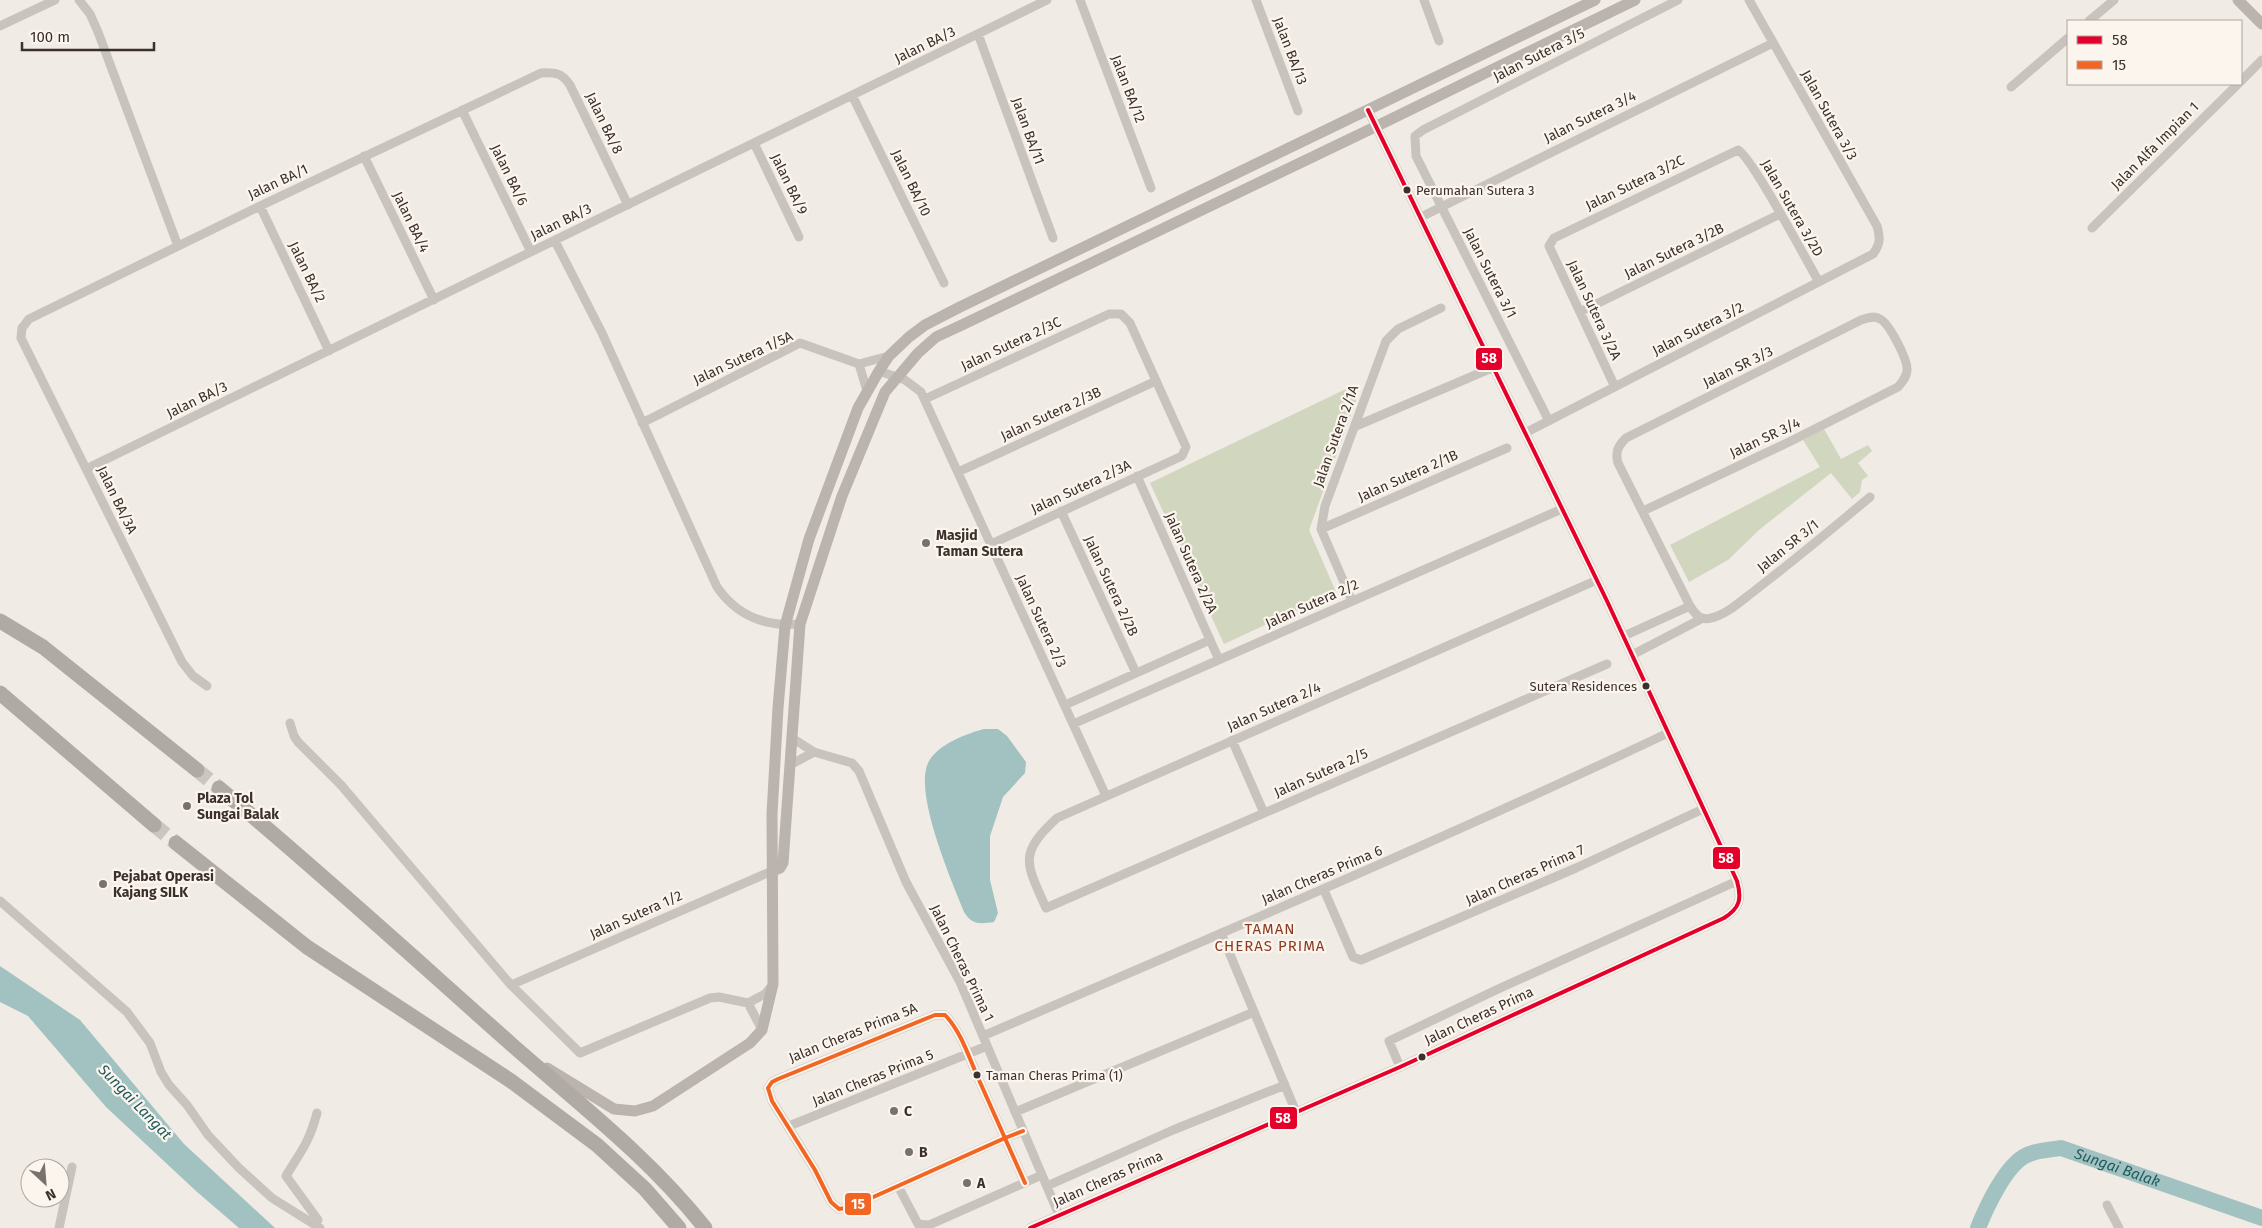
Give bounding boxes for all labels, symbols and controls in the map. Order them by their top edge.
street label: Jalan BA/13 [1269,15,1311,87]
scale bar [22,20,155,52]
legend [2067,20,2242,85]
street label: Jalan BA/3 [892,23,958,67]
street label: Jalan Sutera 3/5 [1490,25,1588,85]
text: 100 m [30,28,70,46]
text: 58 [2112,31,2128,49]
street label: Jalan BA/12 [1107,53,1149,125]
text: 15 [2112,56,2126,74]
street label: Jalan Sutera 3/3 [1797,67,1861,163]
street label: Jalan Sutera 3/4 [1541,87,1639,147]
street label: Jalan BA/8 [582,89,626,157]
street label: Jalan BA/11 [1008,95,1048,167]
street label: Jalan Alfa Impian 1 [2108,99,2202,193]
street label: Jalan BA/6 [487,142,531,208]
street label: Jalan BA/10 [888,147,935,219]
street label: Jalan BA/9 [767,151,811,217]
street label: Jalan Sutera 3/2C [1583,152,1687,214]
street label: Jalan Sutera 3/2D [1757,156,1827,260]
street label: Jalan BA/1 [245,161,311,203]
place label: Perumahan Sutera 3 [1416,183,1535,198]
marker: Perumahan Sutera 3 [1402,185,1412,195]
street label: Jalan BA/4 [389,189,433,256]
street label: Jalan BA/3 [528,200,594,244]
street label: Jalan Sutera 3/2B [1621,220,1727,282]
street label: Jalan Sutera 3/1 [1460,225,1520,321]
street label: Jalan BA/2 [285,239,329,305]
street label: Jalan Sutera 3/2A [1563,257,1625,363]
street label: Jalan Sutera 3/2 [1650,299,1747,359]
street label: Jalan Sutera 2/3C [958,313,1064,375]
street label: Jalan Sutera 1/5A [691,327,795,389]
street label: Jalan SR 3/3 [1700,343,1776,391]
line badge: 58 [1475,347,1503,371]
text: 58 [1481,350,1497,367]
street label: Jalan BA/3 [164,378,230,422]
street label: Jalan Sutera 2/3B [998,383,1104,445]
street label: Jalan Sutera 2/1A [1310,383,1362,489]
street label: Jalan SR 3/4 [1727,414,1803,462]
street label: Jalan Sutera 2/1B [1355,446,1461,506]
street label: Jalan Sutera 2/3A [1028,456,1134,518]
street label: Jalan BA/3A [93,463,141,537]
street label: Jalan Sutera 2/2A [1161,510,1221,616]
street label: Jalan SR 3/1 [1754,516,1822,576]
place label: Masjid Taman Sutera [936,527,1023,560]
street label: Jalan Sutera 2/2B [1080,533,1142,639]
marker: Masjid Taman Sutera [920,537,932,549]
street label: Jalan Sutera 2/3 [1012,572,1070,670]
street label: Jalan Sutera 2/2 [1263,576,1361,632]
street label: Jalan Sutera 2/4 [1225,679,1324,735]
place label: Sutera Residences [1530,679,1637,694]
marker: Sutera Residences [1641,681,1651,691]
street label: Jalan Sutera 2/5 [1272,745,1370,801]
place label: Plaza Tol Sungai Balak [197,790,279,823]
marker: Plaza Tol Sungai Balak [181,800,193,812]
street label: Jalan Cheras Prima 7 [1463,841,1587,909]
street label: Jalan Cheras Prima 6 [1259,842,1385,908]
line badge: 58 [1712,846,1741,870]
text: 58 [1718,850,1734,867]
place label: Pejabat Operasi Kajang SILK [113,868,214,901]
marker: Pejabat Operasi Kajang SILK [97,878,109,890]
street label: Jalan Sutera 1/2 [587,887,685,943]
street label: Jalan Cheras Prima 1 [926,902,998,1024]
district label: TAMAN CHERAS PRIMA [1215,920,1325,955]
street label: Jalan Cheras Prima [1422,983,1536,1049]
street label: Jalan Cheras Prima 5A [786,999,920,1067]
street label: Jalan Cheras Prima 5 [810,1046,936,1110]
unlabelled marker [1417,1052,1427,1062]
water label: Sungai Langat [94,1060,176,1144]
place label: Taman Cheras Prima (1) [986,1068,1123,1083]
marker: Taman Cheras Prima (1) [972,1070,982,1080]
place label: C [904,1103,912,1119]
marker: C [888,1105,900,1117]
line badge: 58 [1269,1106,1298,1130]
text: 58 [1275,1110,1291,1127]
place label: B [919,1144,928,1161]
water label: Sungai Balak [2071,1144,2163,1191]
marker: B [903,1146,915,1158]
street label: Jalan Cheras Prima [1051,1147,1165,1211]
north arrow [20,1158,70,1208]
place label: A [976,1175,986,1192]
marker: A [961,1177,973,1189]
text: N [43,1185,58,1204]
line badge: 15 [844,1192,872,1216]
text: 15 [851,1196,865,1213]

